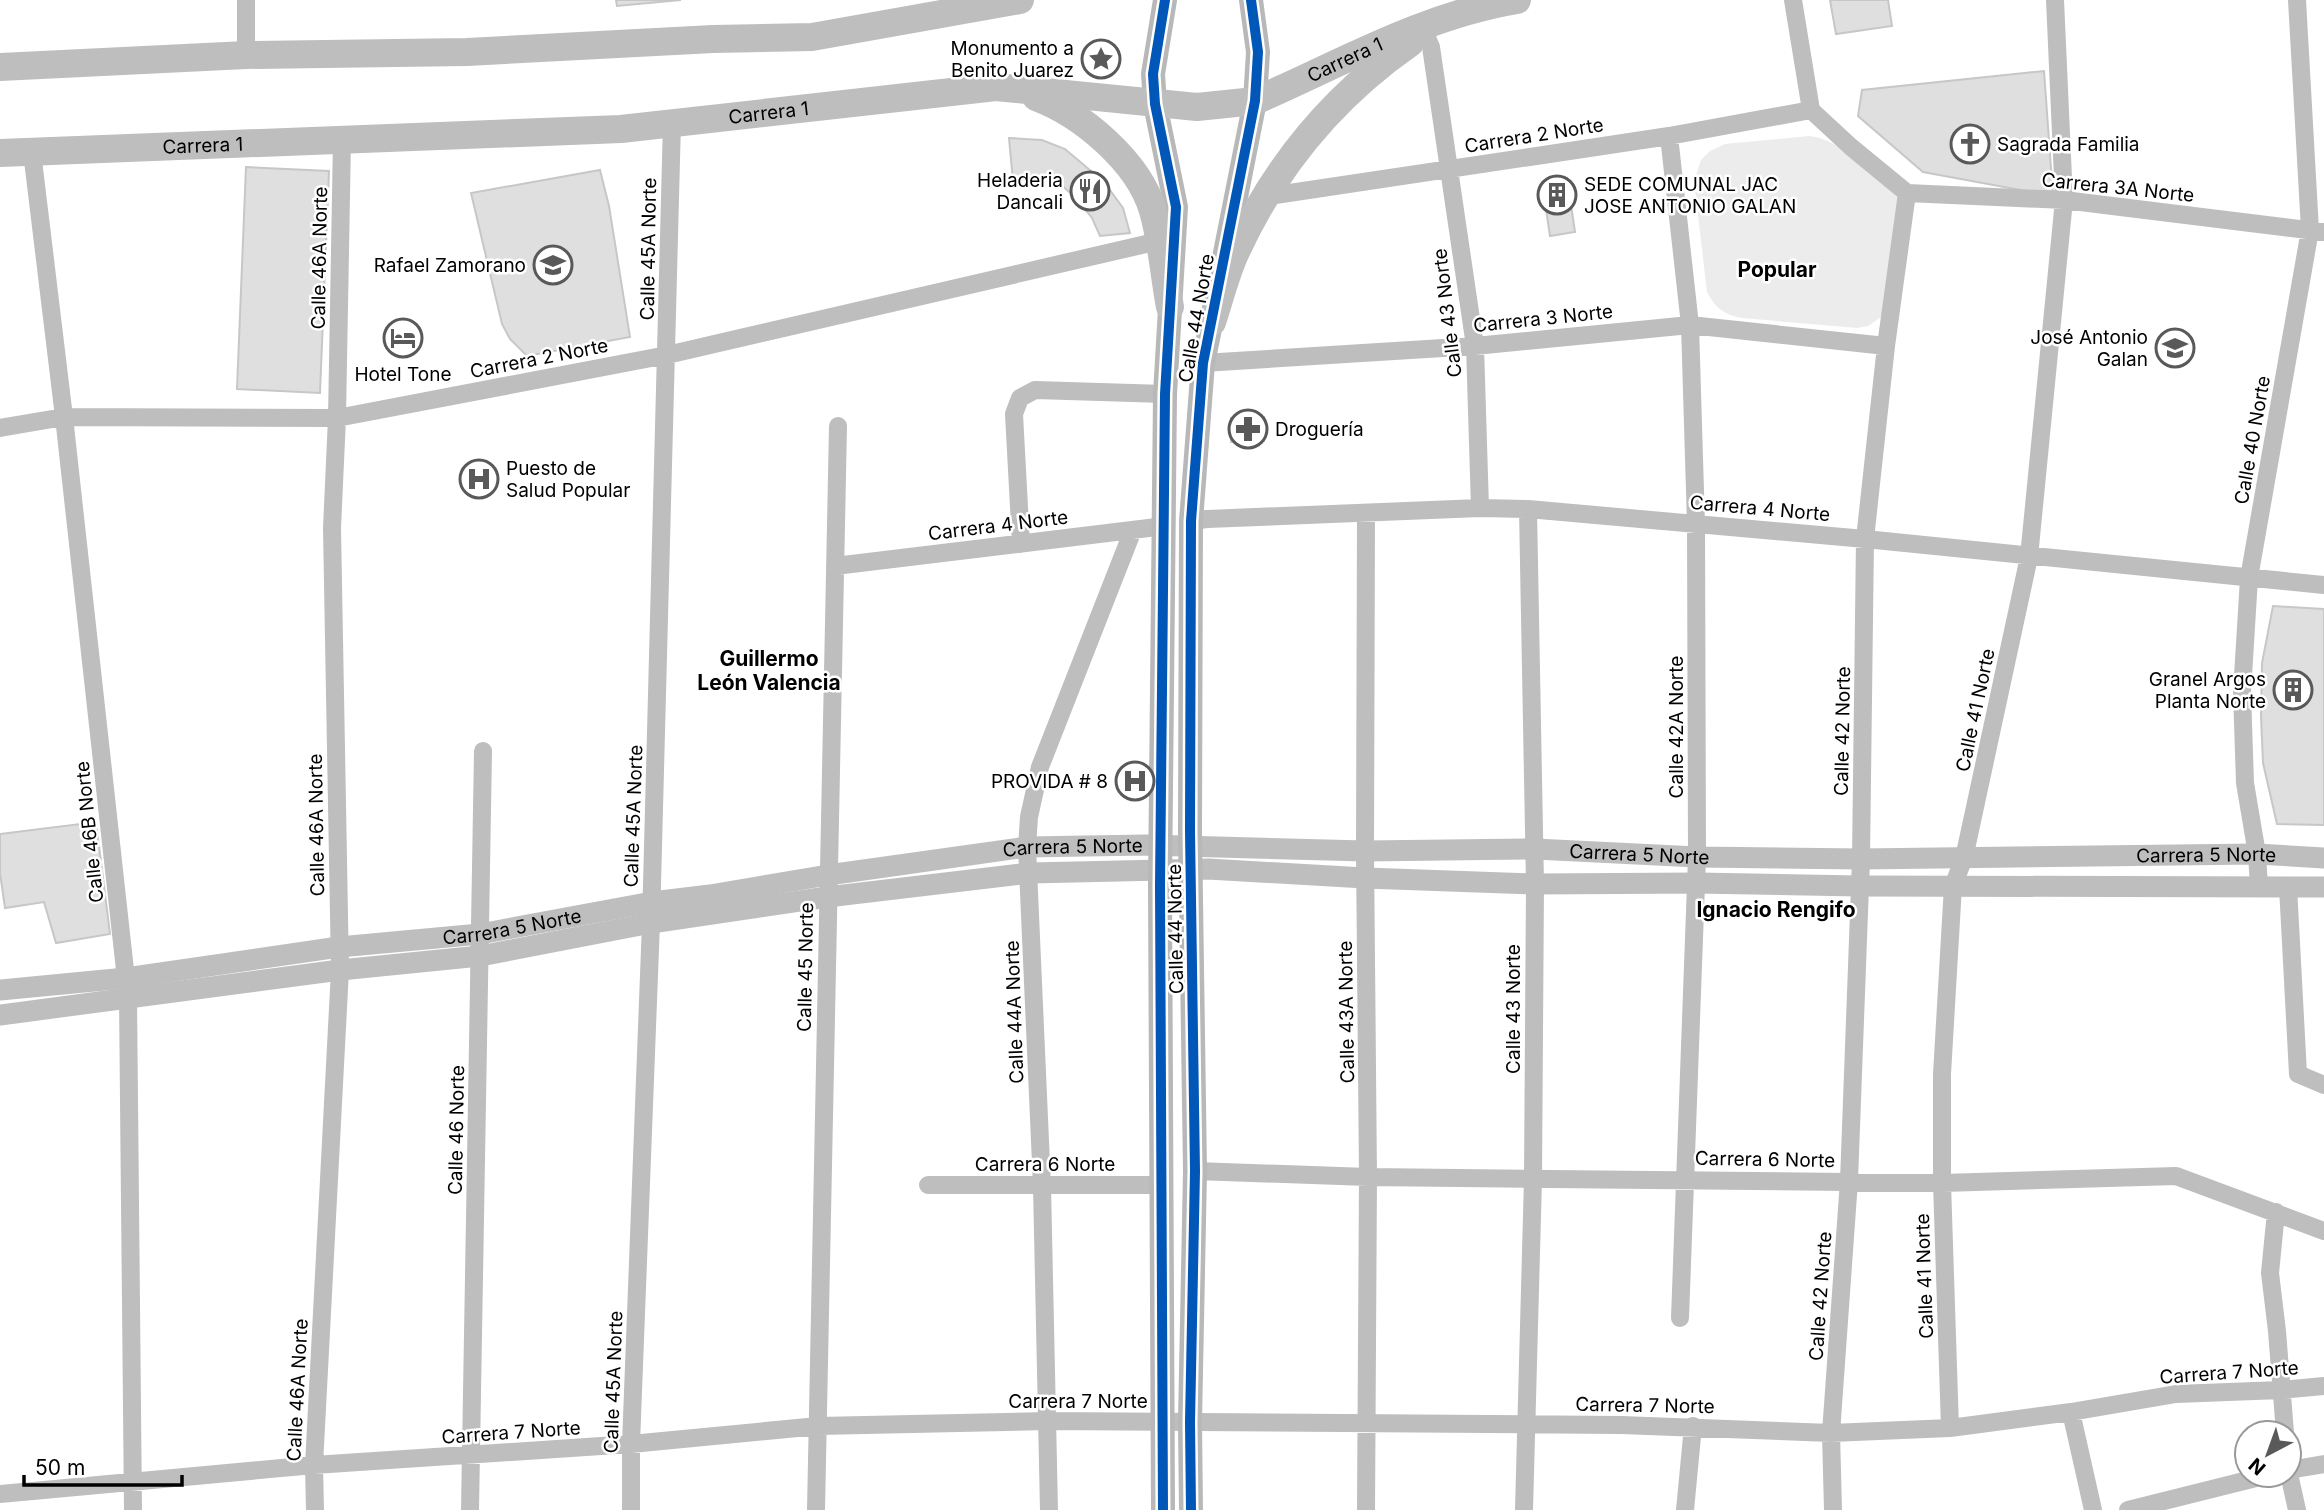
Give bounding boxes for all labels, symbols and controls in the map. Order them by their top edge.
street label: Carrera 1 [1304,33,1386,87]
place label: Monumento a Benito Juarez [951,37,1074,82]
place icon: Monumento a Benito Juarez [1080,38,1122,80]
street label: Carrera 1 [727,97,810,129]
street label: Carrera 2 Norte [1463,113,1605,158]
church icon: Sagrada Familia [1949,123,1991,165]
street label: Carrera 1 [162,133,244,159]
place label: Sagrada Familia [1997,133,2140,156]
street label: Carrera 3A Norte [2040,168,2195,207]
place label: Heladeria Dancali [977,169,1063,214]
restaurant icon: Heladeria Dancali [1069,170,1111,212]
place label: SEDE COMUNAL JAC JOSE ANTONIO GALAN [1584,173,1796,218]
building icon: SEDE COMUNAL JAC JOSE ANTONIO GALAN [1536,174,1578,216]
street label: Calle 45A Norte [636,177,661,321]
street label: Calle 46A Norte [307,186,332,330]
school or university icon: Rafael Zamorano [532,244,574,286]
street label: Calle 43 Norte [1428,247,1467,379]
street label: Calle 44 Norte [1174,252,1219,384]
place label: Rafael Zamorano [374,254,526,277]
district label: Popular [1737,257,1817,282]
street label: Carrera 3 Norte [1472,300,1614,337]
hotel icon: Hotel Tone [382,317,424,359]
place label: José Antonio Galan [2030,326,2148,371]
school or university icon: José Antonio Galan [2154,327,2196,369]
street label: Carrera 2 Norte [468,334,610,383]
place label: Hotel Tone [354,363,452,386]
street label: Calle 40 Norte [2230,374,2275,506]
pharmacy icon: Droguería [1227,408,1269,450]
place label: Droguería [1275,418,1364,441]
place label: Puesto de Salud Popular [506,457,630,502]
hospital icon: Puesto de Salud Popular [458,458,500,500]
street label: Carrera 4 Norte [1689,491,1831,526]
street label: Carrera 4 Norte [927,505,1069,546]
district label: Guillermo León Valencia [697,646,841,695]
street label: Calle 41 Norte [1951,646,2000,774]
street label: Calle 42A Norte [1665,656,1688,798]
street label: Calle 42 Norte [1830,666,1855,796]
place label: Granel Argos Planta Norte [2149,668,2266,713]
building icon: Granel Argos Planta Norte [2272,669,2314,711]
street label: Calle 45A Norte [620,744,647,888]
street label: Calle 46A Norte [304,753,329,897]
street label: Calle 46B Norte [71,760,108,904]
hospital icon: PROVIDA # 8 [1114,760,1156,802]
place label: PROVIDA # 8 [991,770,1108,793]
street label: Carrera 5 Norte [1001,834,1143,862]
street label: Carrera 5 Norte [1569,840,1710,869]
street label: Carrera 5 Norte [2136,843,2277,868]
street label: Calle 44 Norte [1163,864,1188,994]
district label: Ignacio Rengifo [1696,897,1856,922]
street label: Calle 45 Norte [793,902,818,1032]
street label: Carrera 5 Norte [442,904,583,949]
street label: Calle 44A Norte [1001,940,1028,1084]
street label: Calle 43A Norte [1334,940,1359,1084]
street label: Calle 43 Norte [1502,944,1525,1074]
street label: Calle 46 Norte [444,1065,469,1195]
street label: Carrera 6 Norte [1695,1147,1835,1172]
street label: Carrera 6 Norte [975,1153,1115,1176]
street label: Calle 41 Norte [1911,1213,1938,1339]
street label: Calle 42 Norte [1805,1231,1836,1362]
street label: Calle 45A Norte [600,1310,627,1454]
street label: Calle 46A Norte [282,1318,313,1462]
street label: Carrera 7 Norte [2159,1356,2299,1389]
street label: Carrera 7 Norte [1008,1390,1148,1413]
street label: Carrera 7 Norte [1575,1393,1715,1418]
street label: Carrera 7 Norte [441,1416,581,1449]
north arrow [2233,1419,2303,1489]
scale bar [24,1444,182,1488]
text: N [2244,1453,2270,1480]
text: 50 m [35,1455,85,1480]

